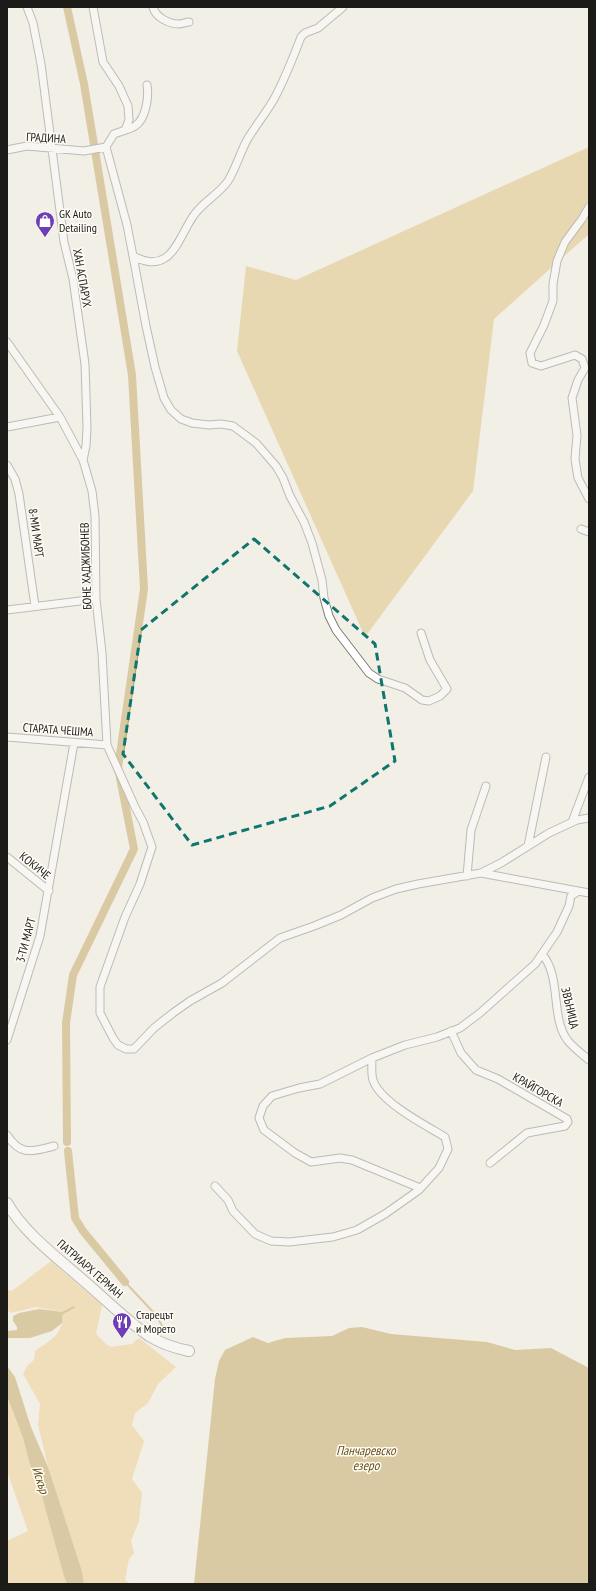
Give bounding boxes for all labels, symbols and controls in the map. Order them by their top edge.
street label: ГРАДИНА [26,129,67,146]
place label: GK Auto Detailing [59,206,97,235]
shop icon: GK Auto Detailing [34,210,56,238]
street label: ХАН АСПАРУХ [70,247,95,309]
street label: 8-МИ МАРТ [26,507,47,559]
street label: БОНЕ ХАДЖИБОНЕВ [76,522,95,610]
street label: СТАРАТА ЧЕШМА [22,720,94,739]
street label: КОКИЧЕ [17,849,54,883]
street label: 3-ТИ МАРТ [12,915,39,964]
street label: ЗВЪНИЦА [558,986,583,1030]
street label: КРАЙГОРСКА [510,1069,566,1110]
street label: ПАТРИАРХ ГЕРМАН [54,1236,126,1301]
place label: Старецът и Морето [136,1307,176,1336]
restaurant icon: Старецът и Морето [111,1311,133,1339]
water label: Панчаревско езеро [336,1442,397,1474]
water label: Искър [28,1464,53,1497]

